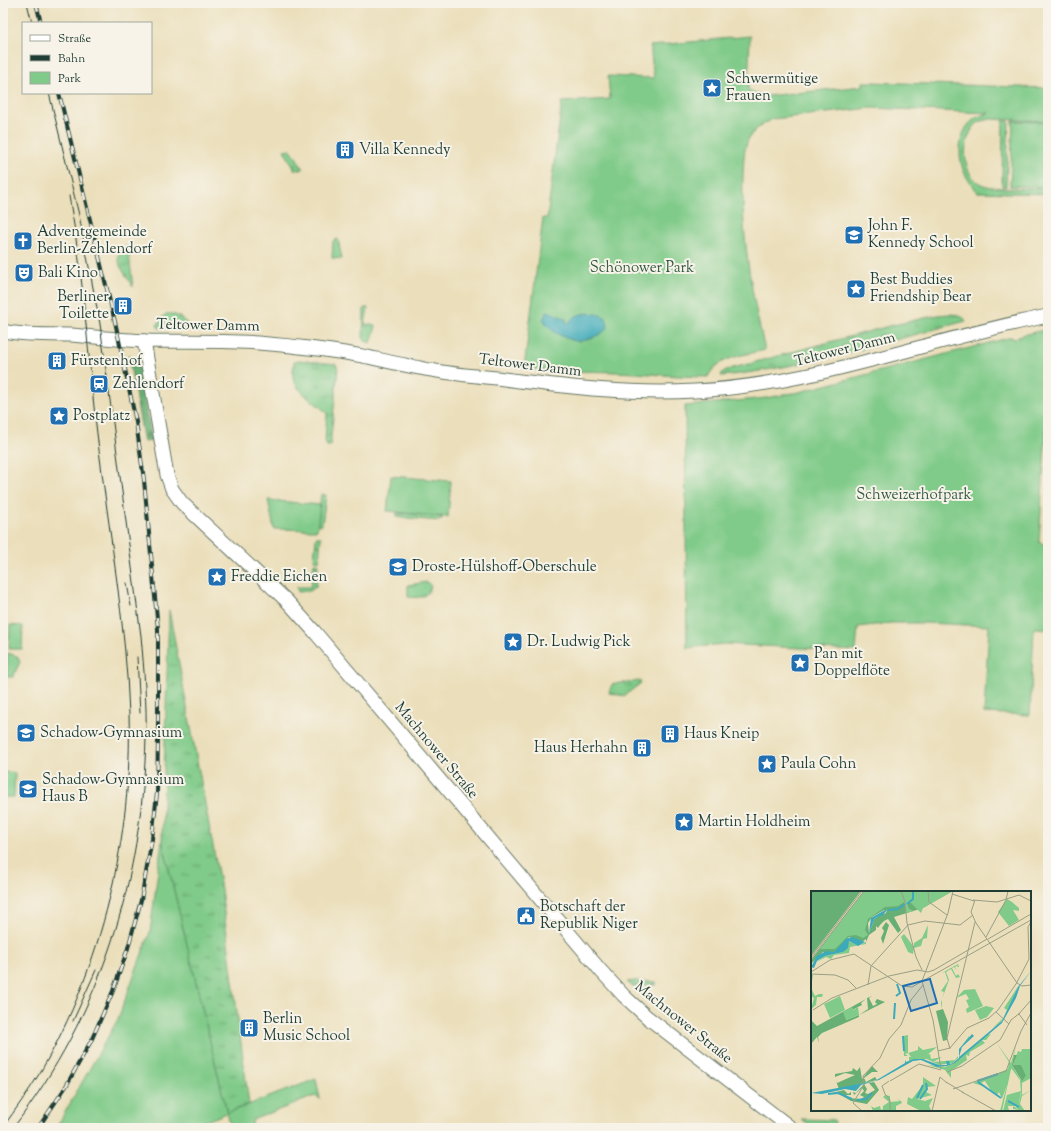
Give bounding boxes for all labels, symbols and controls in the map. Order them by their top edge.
legend [22,22,152,94]
text: Straße [58,30,92,48]
text: Bahn [58,50,85,68]
place label: Schwermütige Frauen [726,69,818,107]
text: Park [58,70,81,88]
place icon: Schwermütige Frauen [701,77,723,99]
building icon: Villa Kennedy [334,139,356,161]
place label: Villa Kennedy [359,140,451,161]
place label: John F. Kennedy School [867,216,974,254]
place label: Adventgemeinde Berlin-Zehlendorf [37,222,153,260]
school or university icon: John F. Kennedy School [843,224,865,246]
church icon: Adventgemeinde Berlin-Zehlendorf [12,230,34,252]
park label: Schönower Park [590,258,694,279]
theatre icon: Bali Kino [13,262,35,284]
place label: Bali Kino [38,263,98,284]
place label: Best Buddies Friendship Bear [870,270,972,308]
place icon: Best Buddies Friendship Bear [845,278,867,300]
place label: Berliner Toilette [57,287,109,325]
building icon: Berliner Toilette [112,295,134,317]
street label: Teltower Damm [156,315,260,337]
street label: Teltower Damm [792,327,898,373]
street label: Teltower Damm [477,349,583,383]
building icon: Fürstenhof [46,350,68,372]
place label: Fürstenhof [71,351,143,372]
station icon: Zehlendorf [88,373,110,395]
place label: Zehlendorf [113,374,185,395]
place icon: Postplatz [48,405,70,427]
place label: Postplatz [73,406,130,427]
park label: Schweizerhofpark [856,485,972,506]
school or university icon: Droste-Hülshoff-Oberschule [387,556,409,578]
place label: Droste-Hülshoff-Oberschule [412,557,597,578]
place icon: Freddie Eichen [206,566,228,588]
place label: Freddie Eichen [231,567,327,588]
place icon: Dr. Ludwig Pick [502,631,524,653]
place label: Dr. Ludwig Pick [527,632,631,653]
place label: Pan mit Doppelflöte [814,644,890,682]
place icon: Pan mit Doppelflöte [789,652,811,674]
street label: Machnower Straße [389,698,483,804]
school or university icon: Schadow-Gymnasium [15,722,37,744]
place label: Schadow-Gymnasium [40,723,183,744]
building icon: Haus Kneip [659,723,681,745]
place label: Haus Kneip [684,724,759,745]
building icon: Haus Herhahn [631,737,653,759]
place label: Haus Herhahn [534,738,628,759]
place icon: Paula Cohn [756,753,778,775]
place label: Paula Cohn [781,754,856,775]
place label: Schadow-Gymnasium Haus B [42,770,185,808]
school or university icon: Schadow-Gymnasium Haus B [17,778,39,800]
place icon: Martin Holdheim [673,811,695,833]
place label: Martin Holdheim [698,812,811,833]
inset map [811,891,1031,1111]
place label: Botschaft der Republik Niger [540,897,638,935]
public building icon: Botschaft der Republik Niger [515,905,537,927]
street label: Machnower Straße [630,977,736,1069]
place label: Berlin Music School [263,1009,350,1047]
building icon: Berlin Music School [238,1017,260,1039]

